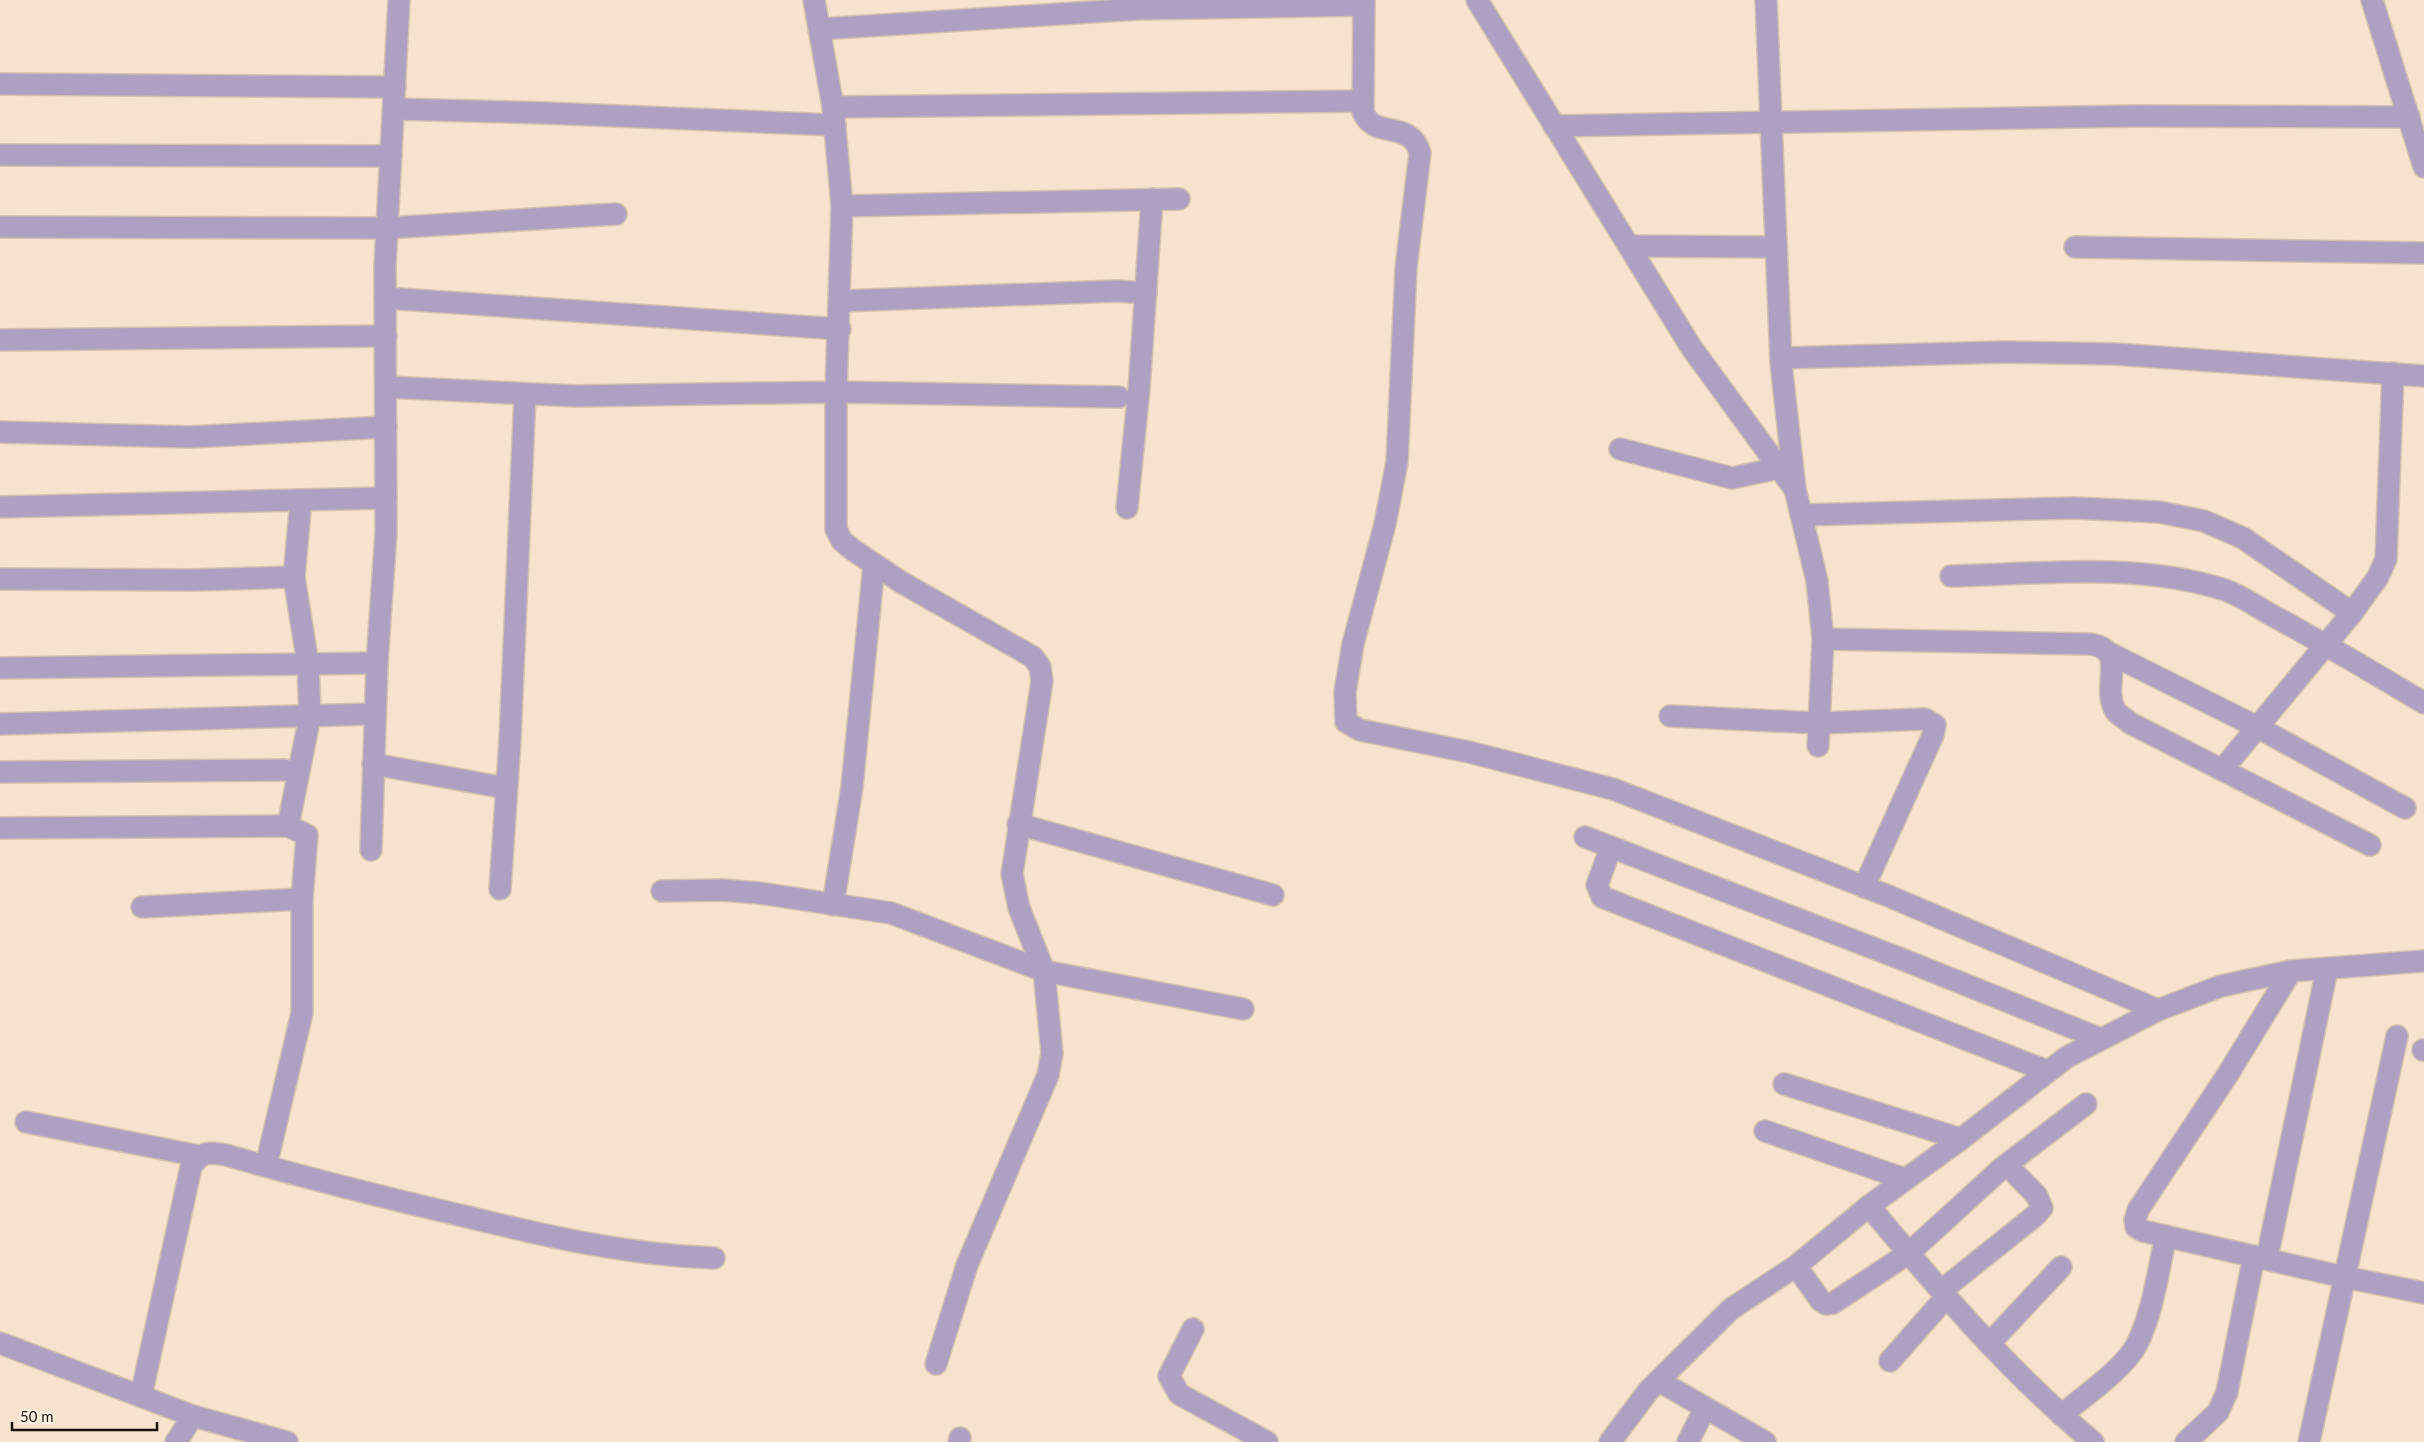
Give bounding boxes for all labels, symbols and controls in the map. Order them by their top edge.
scale bar [12,1400,158,1432]
text: 50 m [20,1407,54,1425]

